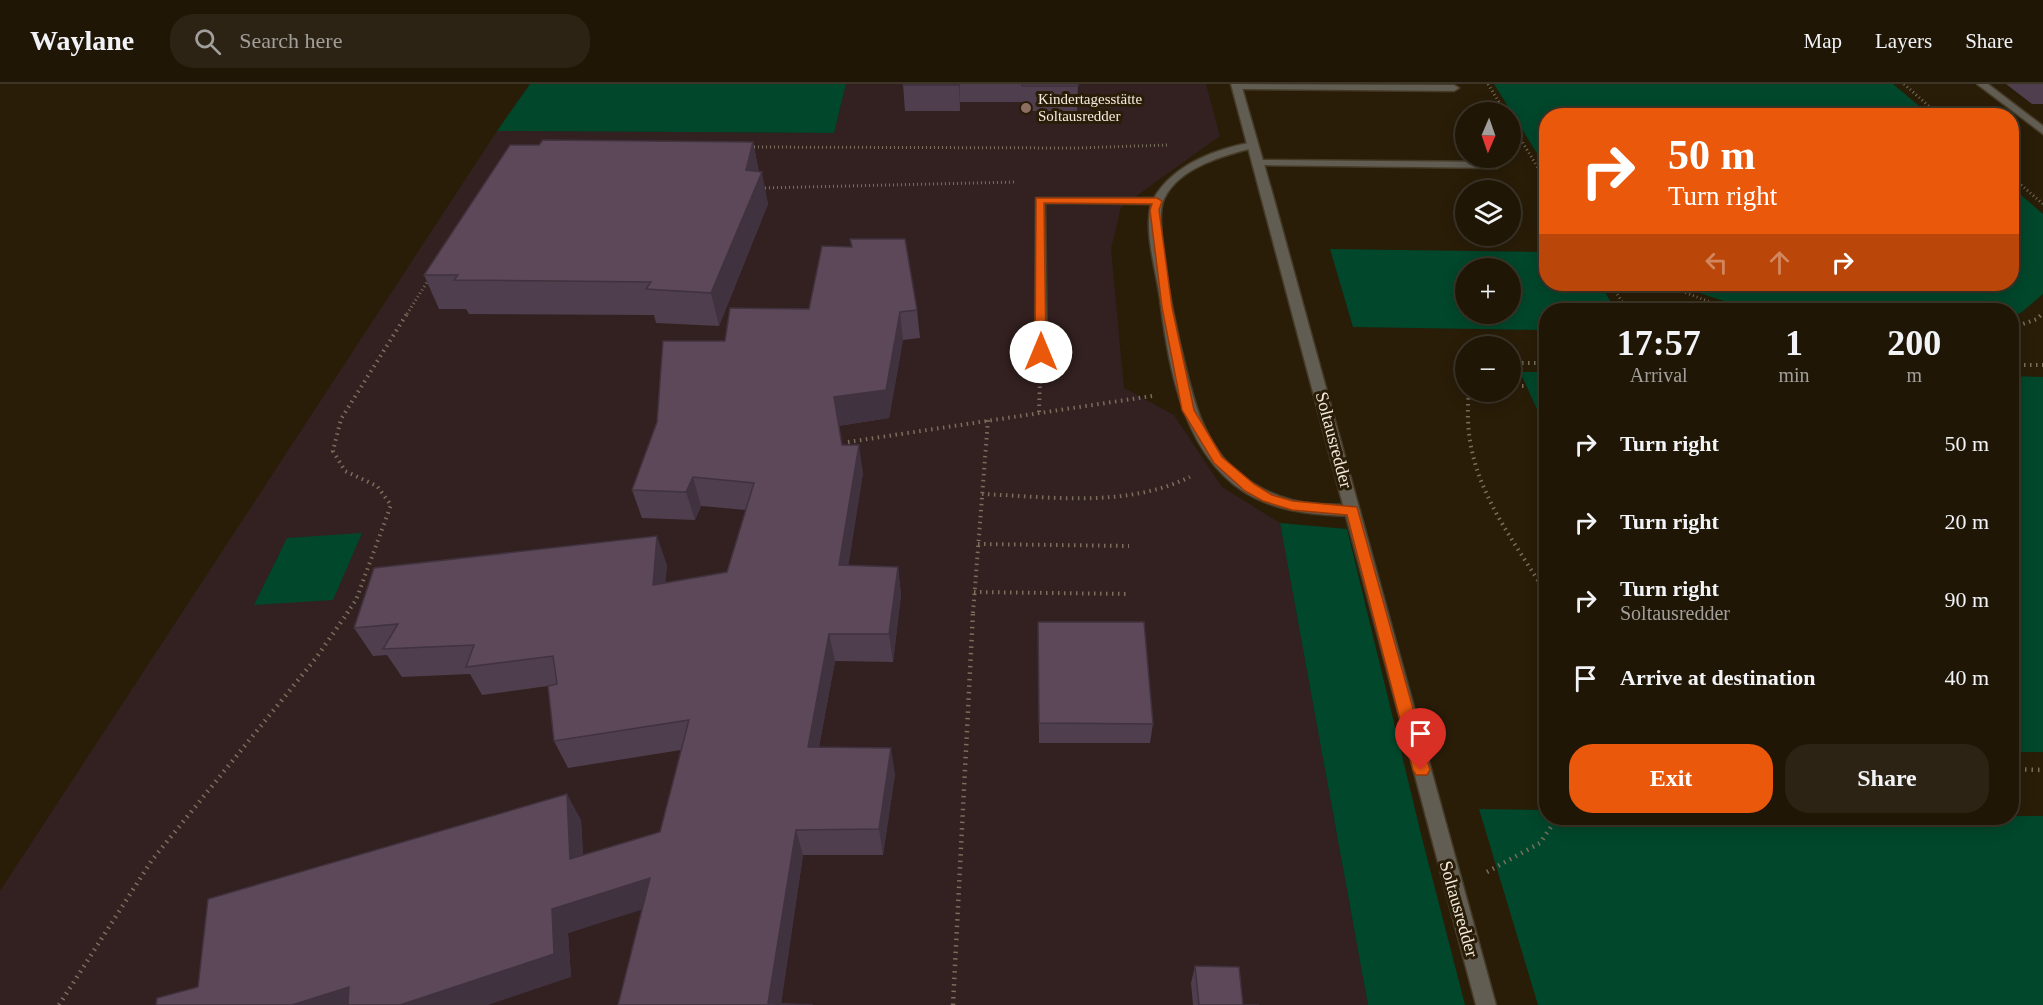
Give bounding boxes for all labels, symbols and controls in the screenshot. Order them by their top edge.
search box [170,14,590,68]
text: Waylane [30,25,134,56]
icon: search [191,25,224,58]
text: Search here [239,28,342,53]
text: Map [1804,29,1842,53]
text: Layers [1875,29,1932,53]
text: Share [1965,29,2013,53]
place label: Kindertagesstätte Soltausredder [1038,91,1142,124]
marker: Kindertagesstätte Soltausredder [1019,101,1033,115]
north arrow [1455,102,1521,168]
map controls [1455,102,1521,402]
icon: right [1569,132,1647,210]
text: 50 m [1668,132,1756,178]
button: layers [1455,180,1521,246]
text: Turn right [1668,181,1777,211]
icon: left [1700,246,1733,279]
icon: ahead [1763,246,1796,279]
icon: right [1826,246,1859,279]
button: + [1455,258,1521,324]
position arrow [1009,320,1073,384]
text: 17:57 [1617,323,1701,363]
text: 1 [1785,323,1803,363]
text: 200 [1887,323,1941,363]
button: − [1455,336,1521,402]
text: Arrival [1630,364,1688,386]
text: min [1778,364,1810,386]
text: m [1907,364,1922,386]
street label: Soltausredder [1312,390,1356,490]
icon: right [1569,428,1602,461]
text: Turn right [1620,431,1719,456]
text: 50 m [1944,431,1989,456]
icon: right [1569,506,1602,539]
text: Turn right [1620,509,1719,534]
text: 20 m [1944,509,1989,534]
text: Turn right [1620,576,1719,601]
icon: right [1569,584,1602,617]
text: 90 m [1944,587,1989,612]
text: Soltausredder [1620,602,1730,624]
icon: arrive [1569,662,1602,695]
text: Arrive at destination [1620,665,1816,690]
text: 40 m [1944,665,1989,690]
pin [1395,708,1446,770]
icon: arrive [1404,717,1437,750]
button: Exit [1569,744,1773,813]
button: Share [1785,744,1989,813]
street label: Soltausredder [1436,859,1482,959]

